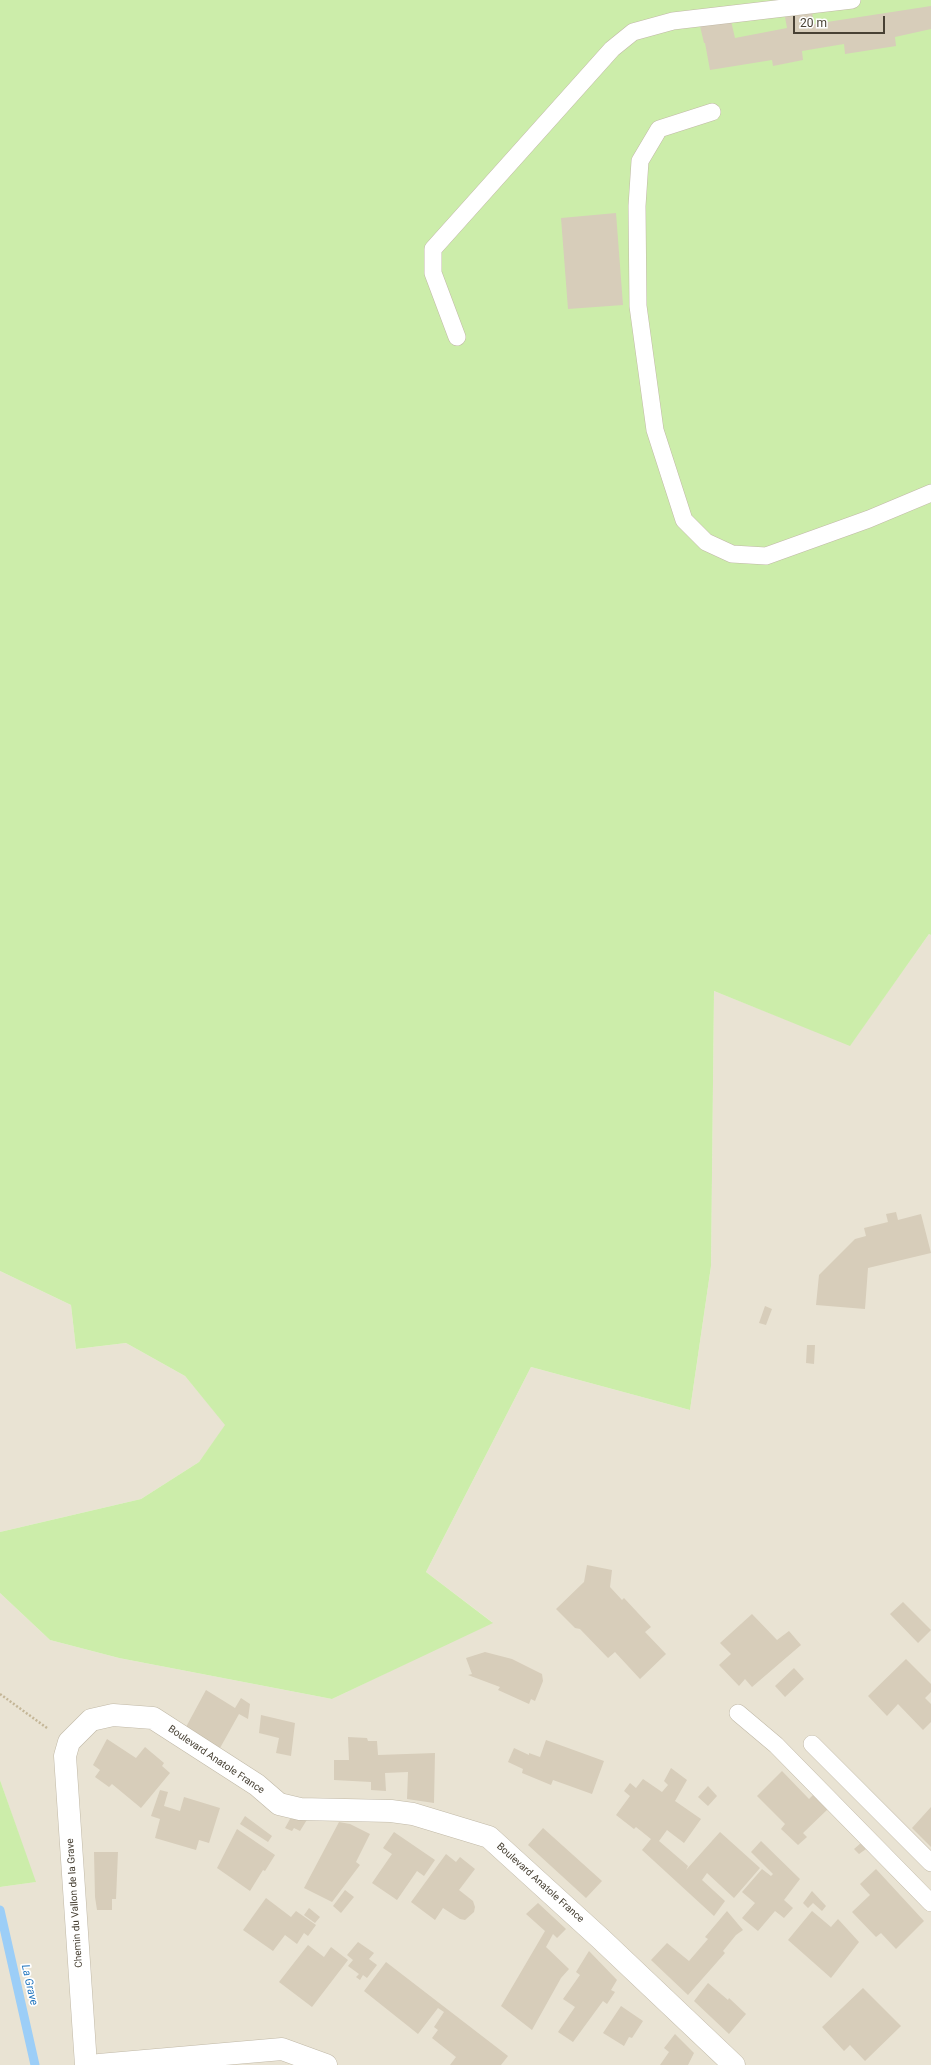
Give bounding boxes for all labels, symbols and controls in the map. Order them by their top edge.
scale bar [795,8,887,34]
text: 20 m [800,16,827,30]
street label: Boulevard Anatole France [166,1723,266,1797]
street label: Chemin du Vallon de la Grave [64,1838,86,1968]
street label: Boulevard Anatole France [494,1841,586,1925]
water label: La Grave [18,1963,40,2007]

